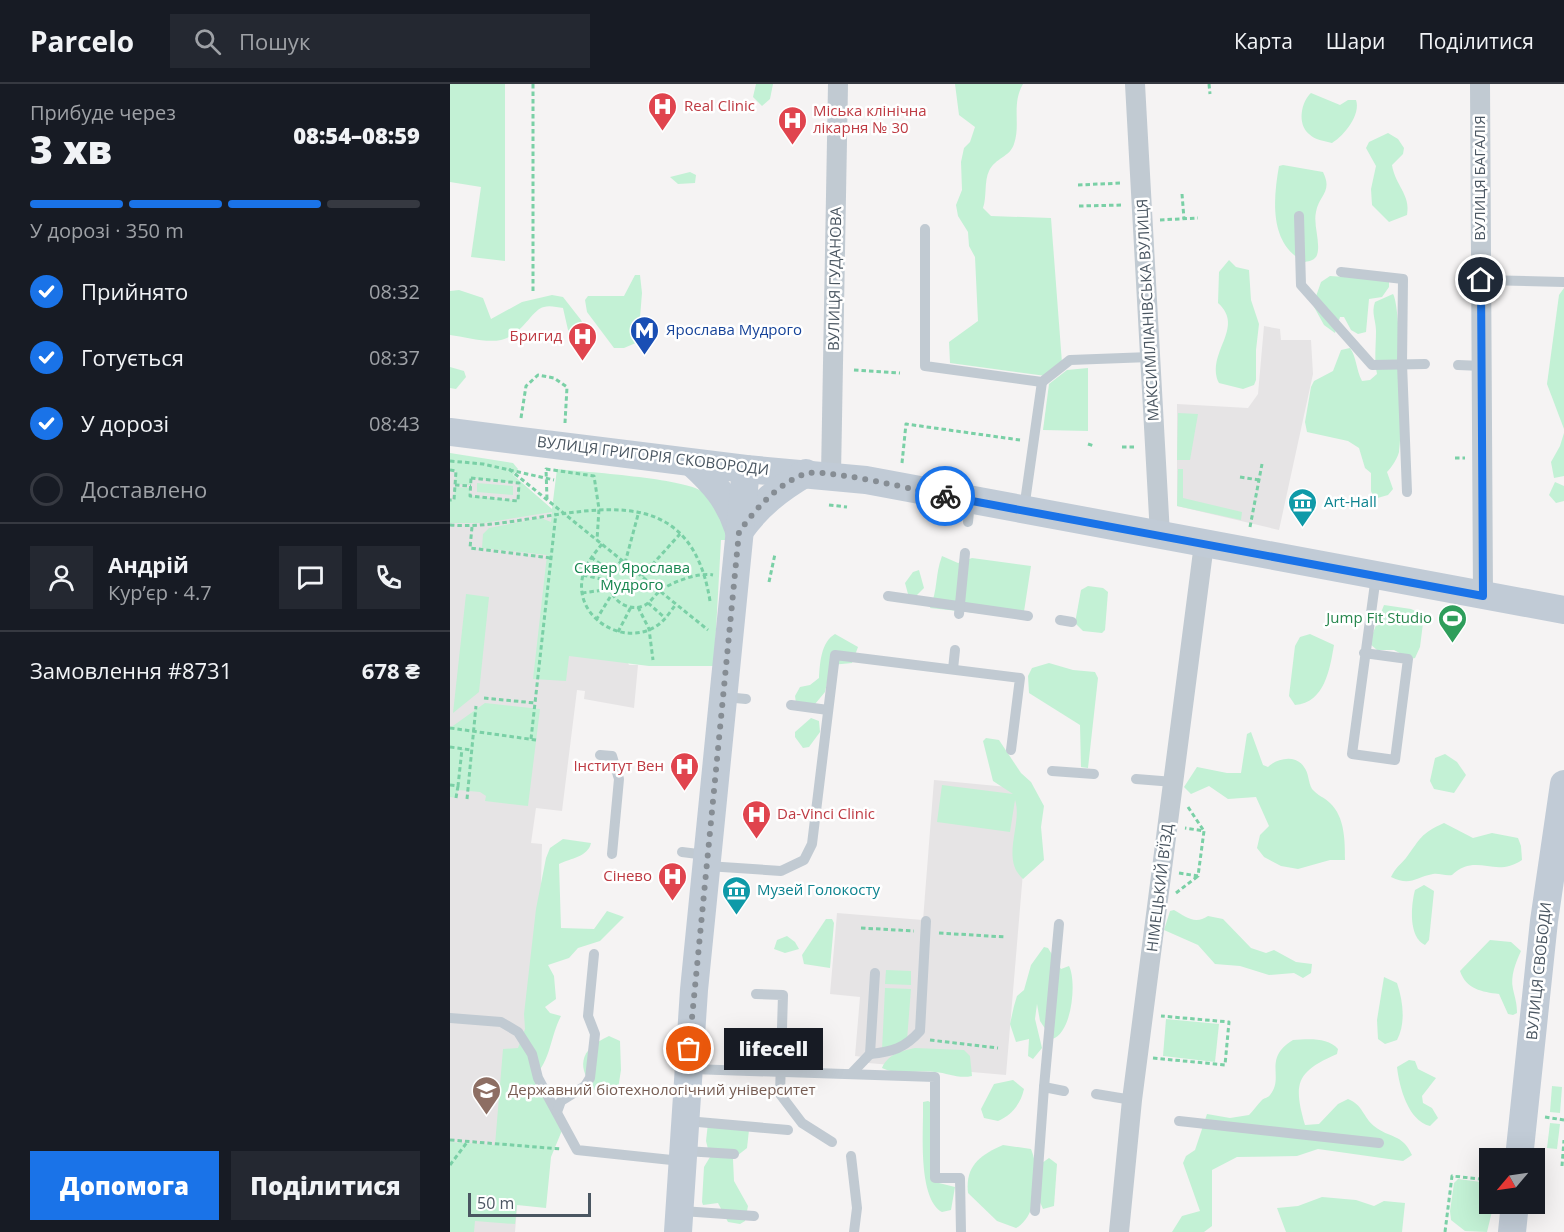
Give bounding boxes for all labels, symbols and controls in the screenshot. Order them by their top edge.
search box [170,14,590,68]
text: Parcelo [30,22,134,60]
icon: search [191,25,224,58]
text: Пошук [239,26,310,56]
text: Карта [1234,27,1293,55]
text: Шари [1326,27,1385,55]
text: Поділитися [1418,27,1534,55]
hospital icon: Real Clinic [647,90,679,132]
place label: Real Clinic [684,95,755,115]
text: Прибуде через [30,99,176,126]
place label: Міська клінічна лікарня № 30 [813,100,927,137]
hospital icon: Міська клінічна лікарня № 30 [776,104,808,146]
street label: ВУЛИЦЯ БАГАЛІЯ [1469,115,1489,241]
text: 08:54–08:59 [293,120,420,150]
text: 3 хв [30,122,112,175]
street label: МАКСИМІЛІАНІВСЬКА ВУЛИЦЯ [1131,198,1163,422]
street label: ВУЛИЦЯ ГУДАНОВА [823,206,845,351]
text: У дорозі · 350 m [30,217,184,244]
pin [1455,254,1506,305]
icon: home [1464,263,1497,296]
icon: check [30,275,63,308]
text: Прийнято [81,276,188,306]
text: 08:32 [369,278,420,305]
metro station icon: Ярослава Мудрого [629,314,661,356]
place label: Ярослава Мудрого [666,319,802,339]
hospital icon: Бригид [567,320,599,362]
place label: Бригид [509,325,562,345]
icon: check [30,341,63,374]
text: Готується [81,342,184,372]
text: 08:37 [369,344,420,371]
icon: check [30,407,63,440]
text: У дорозі [81,408,169,438]
text: 08:43 [369,410,420,437]
street label: ВУЛИЦЯ ГРИГОРІЯ СКОВОРОДИ [536,431,770,479]
courier [915,466,975,526]
text: Доставлено [81,474,207,504]
icon: bike [929,480,962,513]
museum icon: Art-Hall [1287,486,1319,528]
place label: Art-Hall [1324,491,1377,511]
button: person [30,546,93,609]
button: chat [279,546,342,609]
button: phone [357,546,420,609]
text: Андрій [108,549,189,579]
park label: Сквер Ярослава Мудрого [574,557,690,594]
text: Кур’єр · 4.7 [108,579,212,606]
sports icon: Jump Fit Studio [1437,602,1469,644]
place label: Jump Fit Studio [1324,607,1432,627]
text: Замовлення #8731 [30,655,232,685]
text: 678 ₴ [362,655,420,685]
hospital icon: Інститут Вен [669,750,701,792]
place label: Інститут Вен [573,755,664,775]
hospital icon: Da-Vinci Сlinic [740,798,772,840]
place label: Da-Vinci Сlinic [777,803,875,823]
street label: НІМЕЦЬКИЙ В’ЇЗД [1141,823,1177,953]
hospital icon: Сінево [657,860,689,902]
place label: Сінево [603,865,652,885]
museum icon: Музей Голокосту [720,874,752,916]
place label: Музей Голокосту [757,879,881,899]
street label: ВУЛИЦЯ СВОБОДИ [1521,901,1555,1041]
pin [663,1023,714,1074]
callout: lifecell [725,1028,824,1070]
icon: bag [672,1032,705,1065]
text: lifecell [739,1035,808,1062]
school or university icon: Державний біотехнологічний університет [471,1074,503,1116]
place label: Державний біотехнологічний університет [508,1079,816,1099]
north arrow [1479,1148,1545,1214]
map controls [1479,1148,1545,1214]
button: Допомога [30,1151,219,1220]
button: Поділитися [231,1151,420,1220]
scale bar [468,1190,591,1218]
text: 50 m [477,1192,514,1214]

